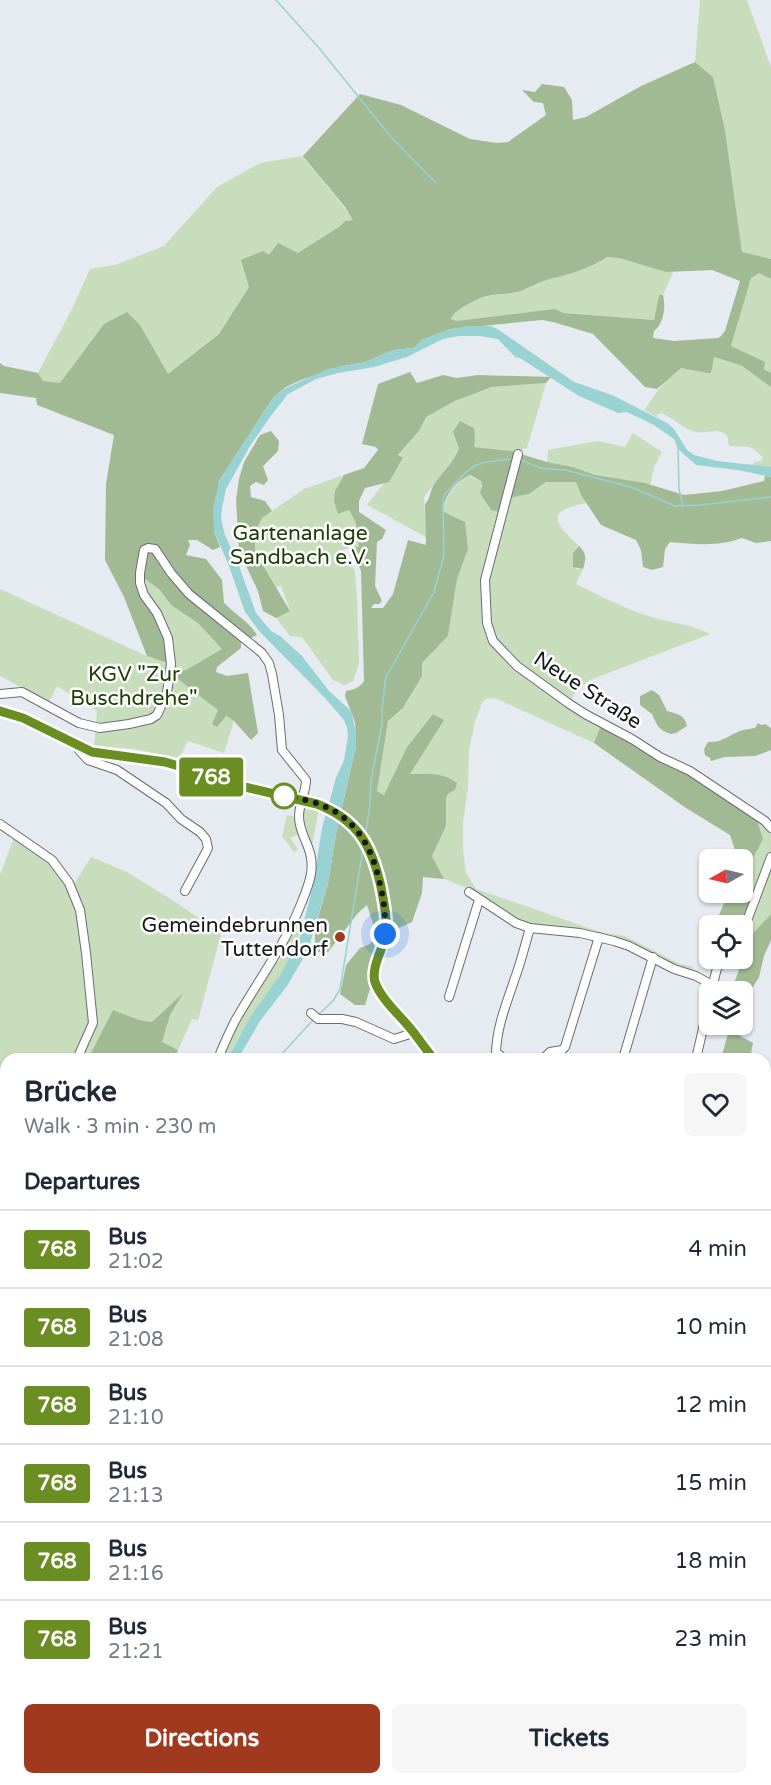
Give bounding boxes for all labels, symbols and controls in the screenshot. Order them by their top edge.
park label: Gartenanlage Sandbach e.V. [230,521,370,570]
street label: Neue Straße [529,646,646,735]
park label: KGV "Zur Buschdrehe" [70,662,198,711]
line badge: 768 [176,758,246,796]
text: 768 [191,765,231,790]
unlabelled marker [271,783,297,809]
north arrow [699,849,753,903]
map controls [699,849,753,1035]
place label: Gemeindebrunnen Tuttendorf [142,913,328,962]
button: locate [699,915,753,969]
your location [370,919,400,949]
marker: Gemeindebrunnen Tuttendorf [333,930,347,944]
button: layers [699,981,753,1035]
button: heart [684,1073,747,1136]
text: Brücke [24,1075,117,1109]
text: Walk · 3 min · 230 m [24,1115,216,1139]
text: Departures [24,1169,140,1195]
text: Bus [108,1224,147,1250]
text: 4 min [688,1236,747,1262]
text: 768 [37,1237,77,1262]
text: 21:02 [108,1250,163,1274]
text: Bus [108,1302,147,1328]
text: 10 min [675,1314,747,1340]
text: 768 [37,1315,77,1340]
text: 21:08 [108,1328,163,1352]
text: Bus [108,1380,147,1406]
text: 12 min [675,1392,747,1418]
text: 768 [37,1393,77,1418]
text: 21:10 [108,1406,163,1430]
text: Bus [108,1458,147,1484]
text: 15 min [675,1470,747,1496]
text: 768 [37,1471,77,1496]
text: 21:13 [108,1484,163,1508]
text: Bus [108,1536,147,1562]
text: 18 min [675,1548,747,1574]
text: 768 [37,1549,77,1574]
text: 21:16 [108,1562,163,1586]
text: Bus [108,1614,147,1640]
text: 23 min [675,1626,747,1652]
text: 768 [37,1627,77,1652]
text: 21:21 [108,1640,163,1664]
button: Directions [24,1704,380,1773]
button: Tickets [392,1704,747,1773]

